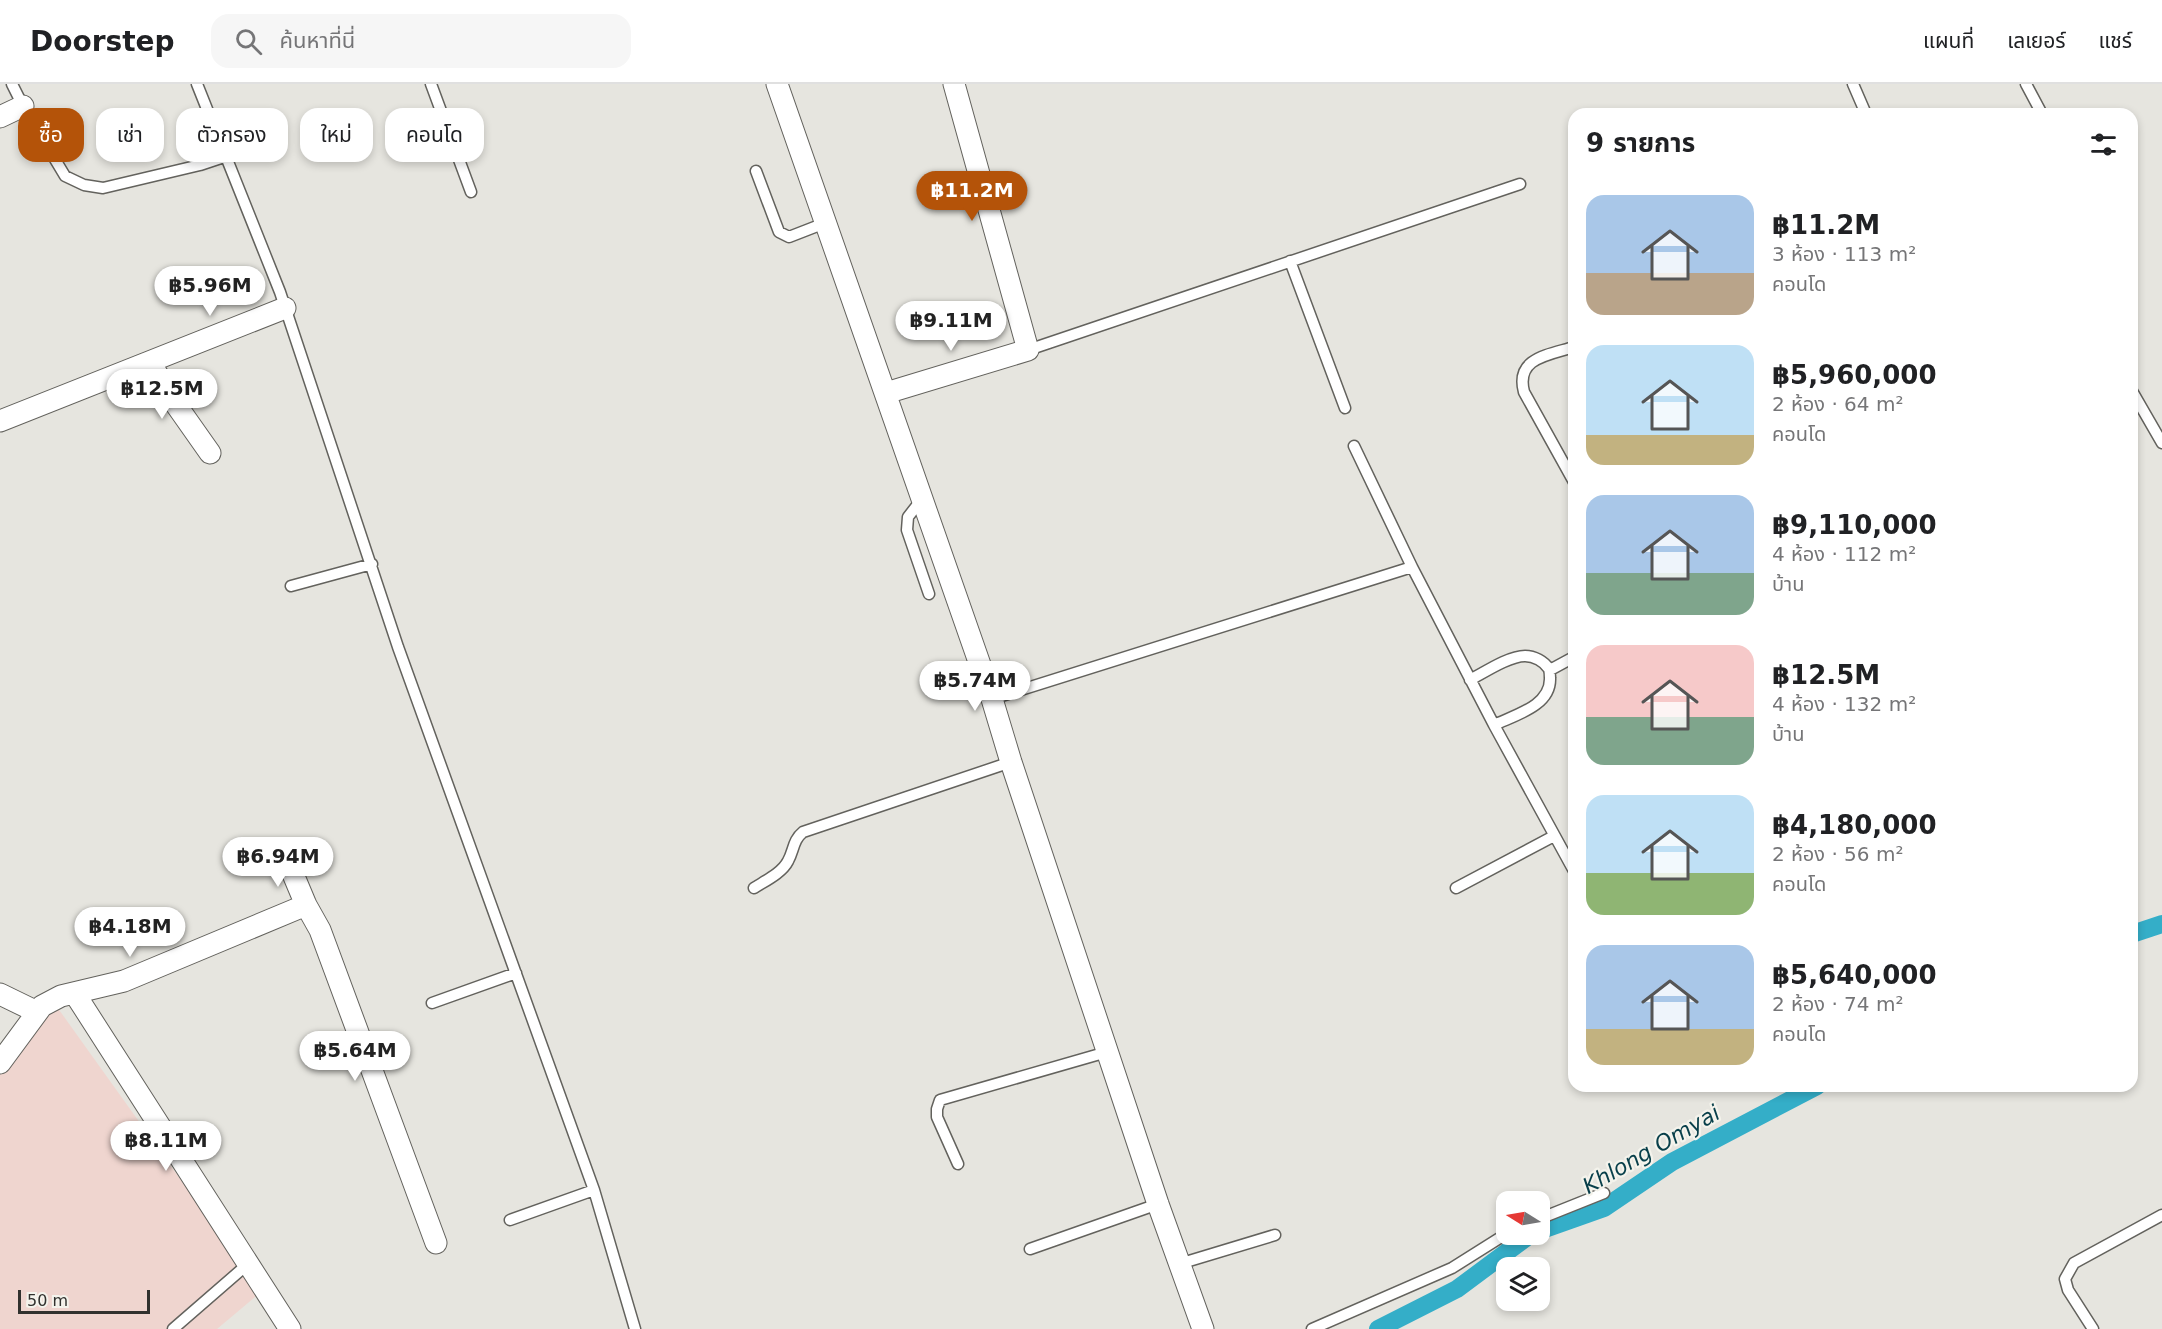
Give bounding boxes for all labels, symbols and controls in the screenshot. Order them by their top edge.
search box [211,14,631,68]
text: Doorstep [30,25,175,58]
icon: search [232,25,265,58]
text: ค้นหาที่นี่ [280,28,355,53]
text: แผนที่ [1923,29,1974,53]
text: เลเยอร์ [2007,29,2066,53]
text: แชร์ [2099,29,2132,53]
chip: ซื้อ [18,108,84,162]
chip: เช่า [96,108,164,162]
chip: ตัวกรอง [176,108,288,162]
chip: ใหม่ [300,108,373,162]
chip: คอนโด [385,108,484,162]
text: 9 รายการ [1586,128,1695,158]
icon: filters [2087,128,2120,161]
pin: ฿11.2M [923,171,1021,222]
text: ฿11.2M [930,178,1014,202]
text: ฿11.2M [1772,210,1880,240]
icon: home [1634,219,1706,291]
text: 3 ห้อง · 113 m² [1772,242,1916,266]
pin: ฿5.96M [161,266,259,317]
text: คอนโด [1772,272,1826,296]
text: ฿5.96M [168,273,252,297]
pin: ฿9.11M [902,301,1000,352]
text: ฿9.11M [909,308,993,332]
text: ฿5,960,000 [1772,360,1936,390]
pin: ฿12.5M [113,369,211,420]
icon: home [1634,369,1706,441]
text: ฿12.5M [120,376,204,400]
text: 2 ห้อง · 64 m² [1772,392,1903,416]
text: คอนโด [1772,422,1826,446]
text: ฿9,110,000 [1772,510,1936,540]
icon: home [1634,519,1706,591]
text: 4 ห้อง · 112 m² [1772,542,1916,566]
text: บ้าน [1772,572,1804,596]
text: ฿12.5M [1772,660,1880,690]
pin: ฿5.74M [926,661,1024,712]
text: ฿5.74M [933,668,1017,692]
icon: home [1634,669,1706,741]
text: 4 ห้อง · 132 m² [1772,692,1916,716]
text: บ้าน [1772,722,1804,746]
text: ฿4,180,000 [1772,810,1936,840]
icon: home [1634,819,1706,891]
pin: ฿6.94M [229,837,327,888]
text: 2 ห้อง · 56 m² [1772,842,1903,866]
text: ฿6.94M [236,844,320,868]
text: คอนโด [1772,872,1826,896]
pin: ฿4.18M [81,907,179,958]
text: ฿4.18M [88,914,172,938]
text: ฿5,640,000 [1772,960,1936,990]
icon: home [1634,969,1706,1041]
text: 2 ห้อง · 74 m² [1772,992,1903,1016]
text: คอนโด [1772,1022,1826,1046]
pin: ฿5.64M [306,1031,404,1082]
text: ฿5.64M [313,1038,397,1062]
water label: Khlong Omyai [1578,1100,1724,1199]
pin: ฿8.11M [117,1121,215,1172]
text: ฿8.11M [124,1128,208,1152]
north arrow [1496,1191,1550,1245]
map controls [1496,1191,1550,1311]
button: layers [1496,1257,1550,1311]
scale bar [18,1287,150,1314]
text: 50 m [27,1291,68,1310]

